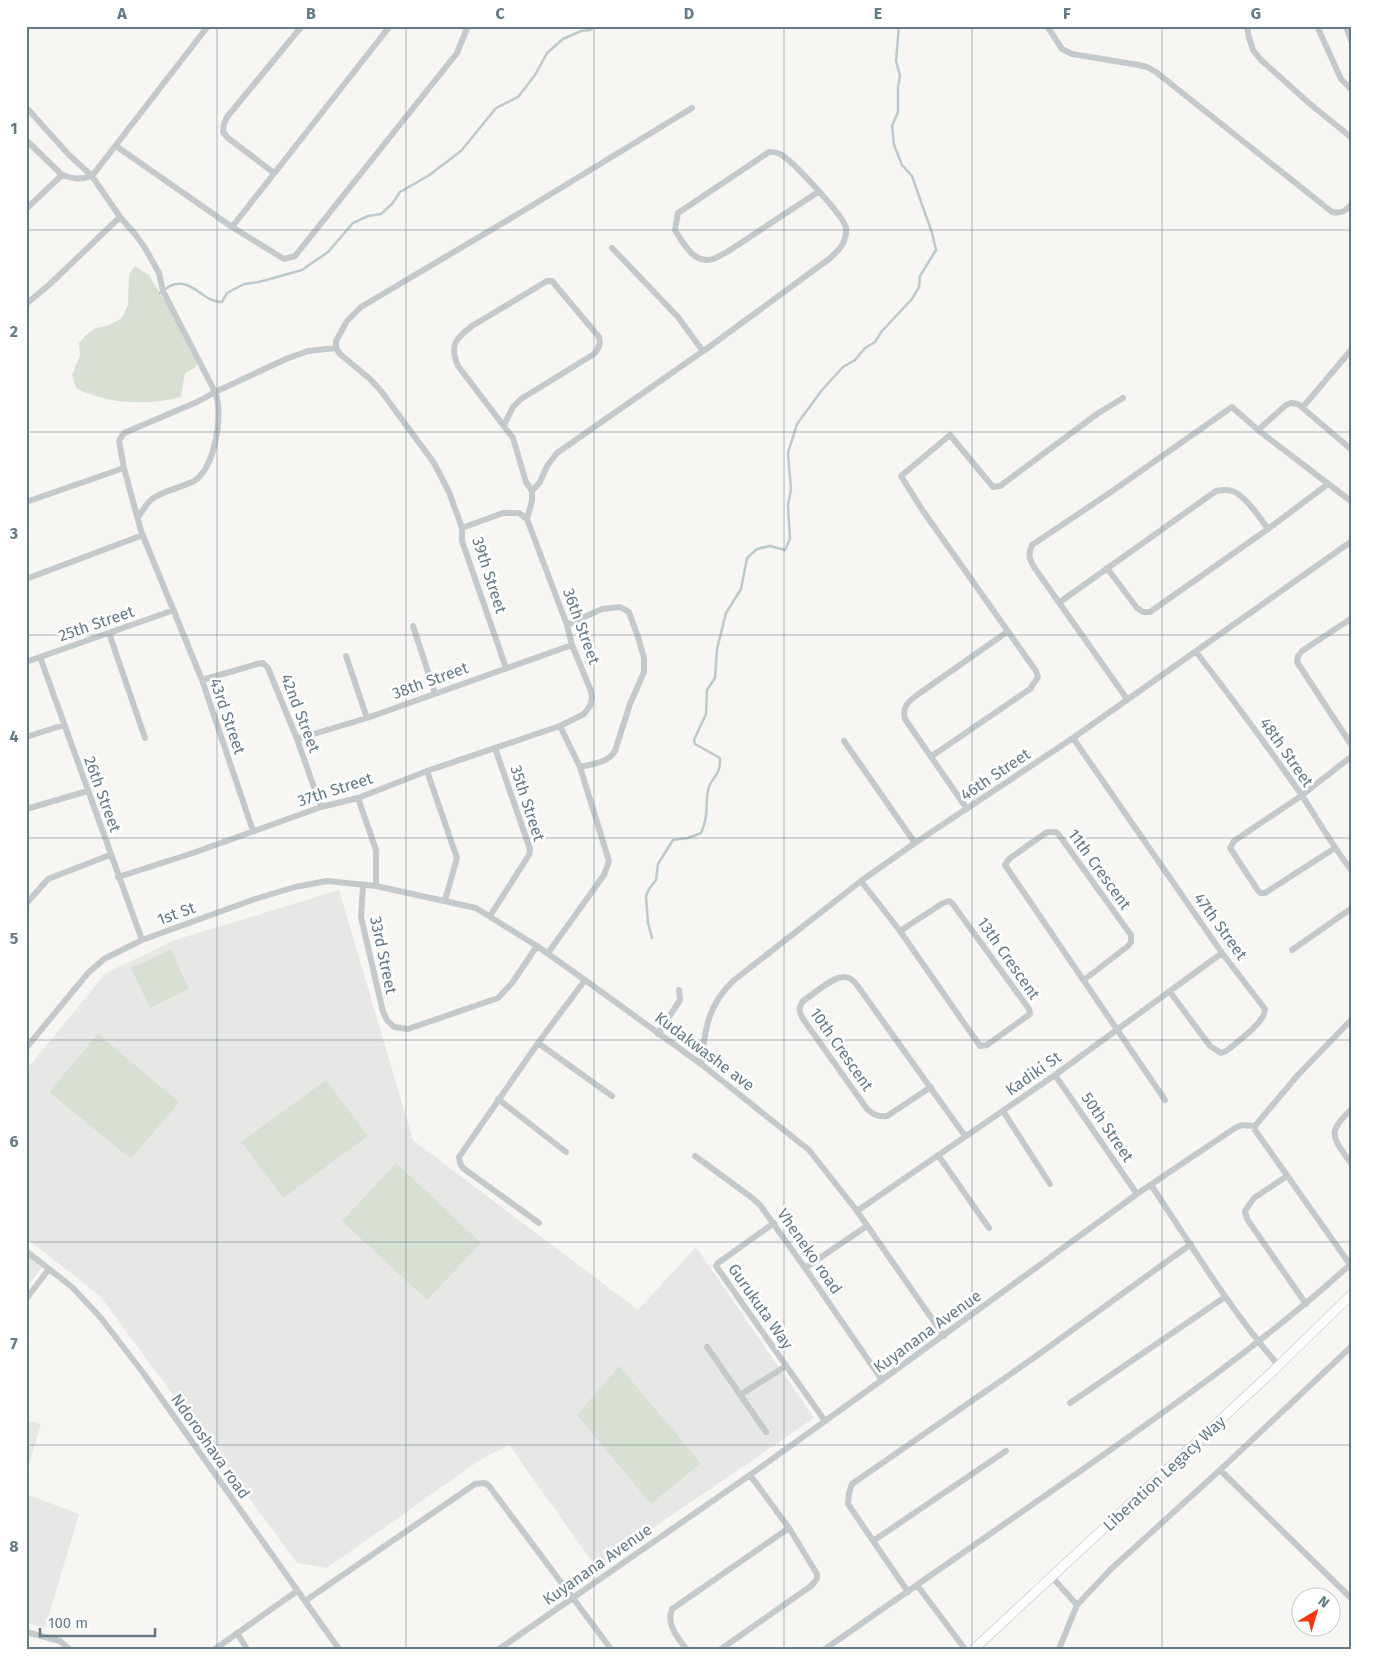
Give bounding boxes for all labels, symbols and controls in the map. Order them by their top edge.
text: A [116,4,127,23]
text: B [306,4,316,23]
text: C [495,4,505,23]
text: D [684,4,694,23]
text: E [874,4,882,23]
text: F [1063,4,1071,23]
text: G [1251,4,1261,23]
text: 1 [10,119,18,138]
text: 2 [10,322,18,341]
text: 3 [9,524,18,543]
street label: 39th Street [468,535,511,616]
street label: 36th Street [559,586,604,667]
street label: 25th Street [56,602,137,645]
street label: 38th Street [390,658,471,703]
street label: 42nd Street [277,671,324,755]
street label: 43rd Street [206,676,249,757]
street label: 48th Street [1256,714,1317,791]
text: 4 [9,727,19,746]
street label: 46th Street [957,744,1034,805]
street label: 26th Street [80,754,125,835]
street label: 35th Street [506,763,549,844]
street label: 37th Street [295,768,375,811]
street label: 11th Crescent [1064,825,1135,913]
street label: 47th Street [1190,889,1251,964]
street label: 1st St [155,898,198,929]
street label: 13th Crescent [973,913,1044,1003]
street label: 33rd Street [366,915,401,996]
text: 5 [10,929,19,948]
street label: 10th Crescent [806,1004,877,1095]
street label: Kudakwashe ave [651,1008,758,1095]
street label: Kadiki St [1002,1047,1065,1099]
street label: 50th Street [1077,1089,1138,1166]
text: 6 [9,1132,19,1151]
street label: Vheneko road [773,1205,846,1298]
street label: Gurukuta Way [724,1260,797,1353]
street label: Kuyanana Avenue [870,1286,985,1377]
text: 7 [10,1334,18,1353]
street label: Ndoroshava road [167,1390,254,1502]
street label: Liberation Legacy Way [1099,1412,1229,1535]
street label: Kuyanana Avenue [539,1520,655,1609]
text: 8 [9,1537,19,1556]
north arrow [1290,1588,1340,1638]
text: N [1315,1593,1333,1612]
scale bar [40,1605,155,1637]
text: 100 m [48,1614,88,1632]

